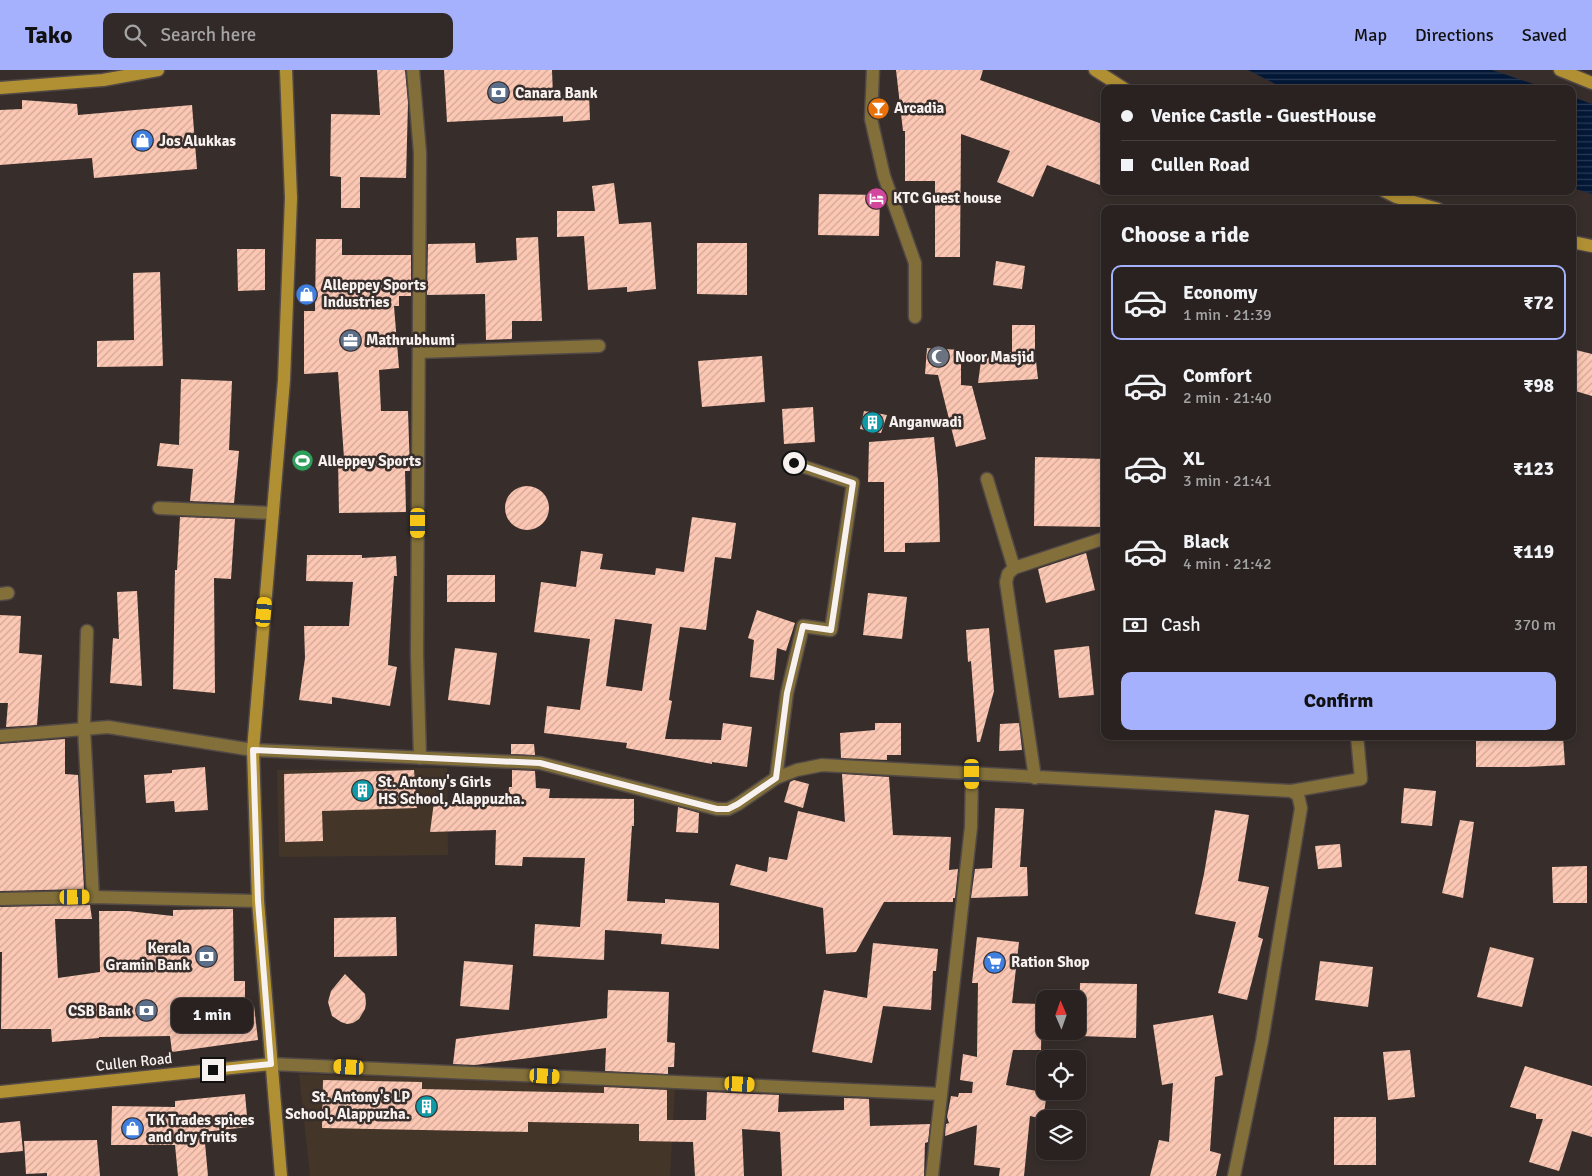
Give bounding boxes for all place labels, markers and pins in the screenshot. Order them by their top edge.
bank icon: Canara Bank [487,81,511,105]
place label: Canara Bank [515,84,598,102]
bar icon: Arcadia [866,96,890,120]
place label: Arcadia [894,99,945,117]
shop icon: Jos Alukkas [131,129,155,153]
place label: Jos Alukkas [159,132,236,150]
hotel icon: KTC Guest house [865,186,889,210]
place label: KTC Guest house [893,189,1001,207]
place label: Alleppey Sports Industries [323,276,427,311]
shop icon: Alleppey Sports Industries [295,282,319,306]
office icon: Mathrubhumi [338,328,362,352]
place label: Mathrubhumi [366,331,455,349]
mosque icon: Noor Masjid [927,345,951,369]
place label: Noor Masjid [955,348,1034,366]
building icon: Anganwadi [861,410,885,434]
place label: Anganwadi [889,413,962,431]
sports icon: Alleppey Sports [290,449,314,473]
place label: Alleppey Sports [318,452,422,470]
place label: St. Antony's Girls HS School, Alappuzha. [378,773,525,808]
building icon: St. Antony's Girls HS School, Alappuzha. [350,779,374,803]
place label: Kerala Gramin Bank [106,939,190,974]
bank icon: Kerala Gramin Bank [194,945,218,969]
supermarket icon: Ration Shop [983,950,1007,974]
place label: Ration Shop [1011,953,1090,971]
bank icon: CSB Bank [135,999,159,1023]
place label: CSB Bank [68,1002,131,1020]
place label: St. Antony's LP School, Alappuzha. [285,1088,410,1123]
building icon: St. Antony's LP School, Alappuzha. [414,1094,438,1118]
place label: TK Trades spices and dry fruits [148,1111,255,1146]
shop icon: TK Trades spices and dry fruits [120,1117,144,1141]

